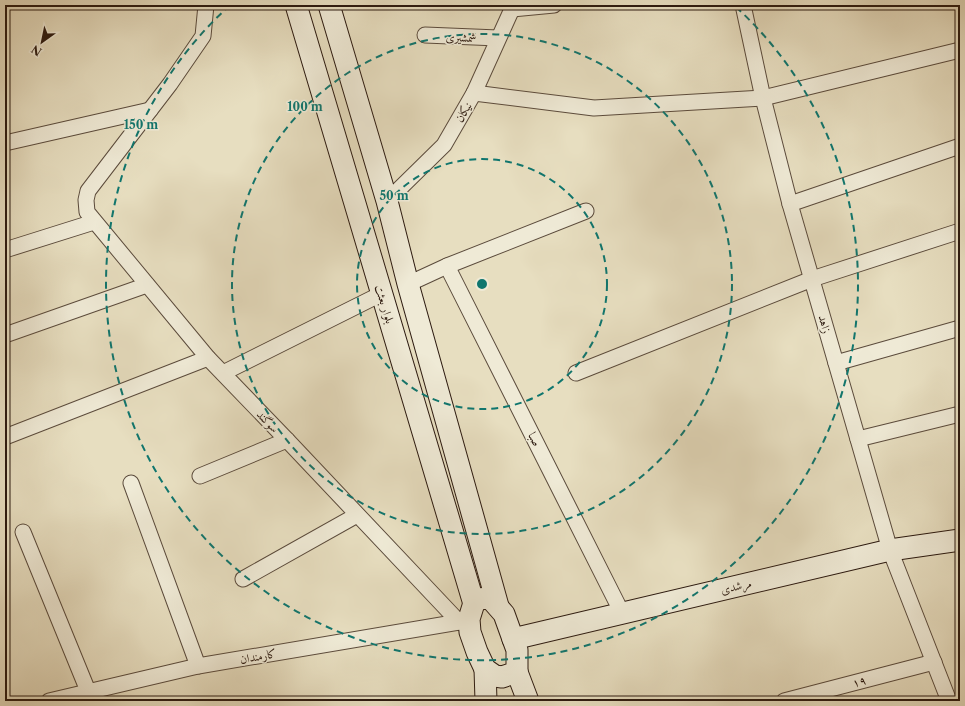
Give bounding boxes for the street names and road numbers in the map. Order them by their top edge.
street label: شمشیری [445,29,477,45]
street label: نیکان [451,99,475,125]
street label: بلوار بعثت [372,283,398,325]
street label: زاهد [815,313,835,335]
street label: سوگند [253,407,282,436]
street label: صبا [525,429,545,449]
street label: مرشدی [719,575,753,599]
street label: کارمندان [239,645,277,667]
street label: ۱۹ [850,672,868,690]

